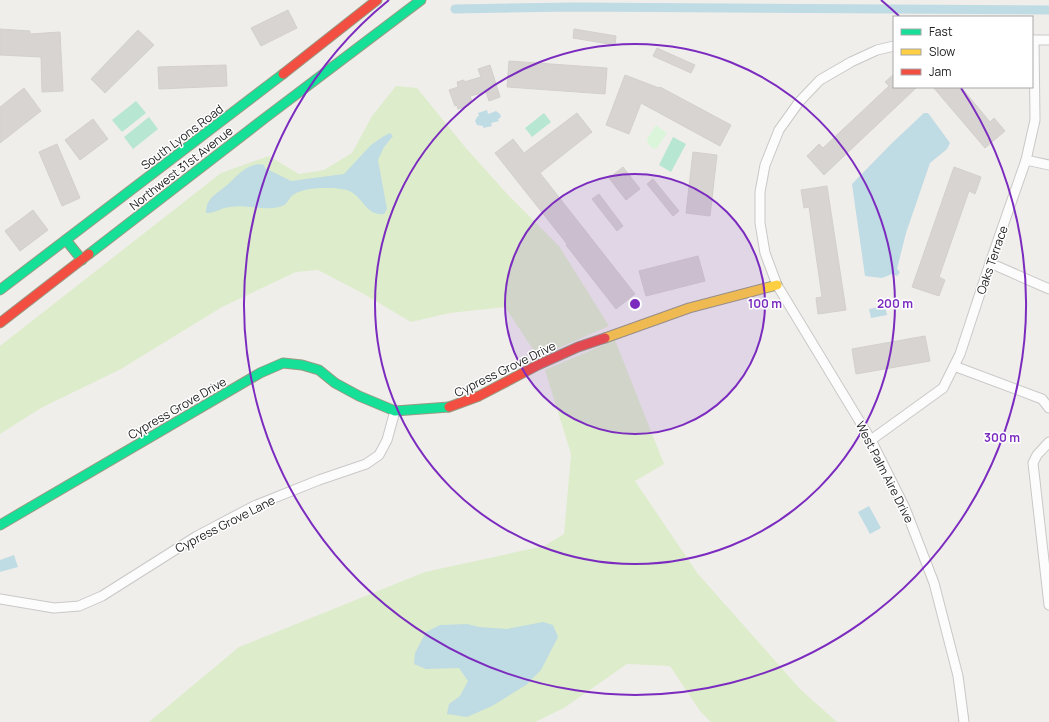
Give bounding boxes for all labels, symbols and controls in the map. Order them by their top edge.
legend [893,16,1033,88]
text: Fast [929,23,953,40]
text: Slow [929,43,955,60]
text: Jam [929,63,951,80]
street label: South Lyons Road [137,100,227,174]
street label: Northwest 31st Avenue [126,122,236,214]
street label: Oaks Terrace [972,223,1012,297]
text: 100 m [748,295,782,312]
text: 200 m [877,295,913,312]
centre of rings [628,297,642,311]
street label: Cypress Grove Drive [451,337,559,401]
street label: Cypress Grove Drive [125,373,229,443]
street label: West Palm Aire Drive [852,418,918,526]
text: 300 m [984,429,1020,446]
street label: Cypress Grove Lane [172,491,278,557]

